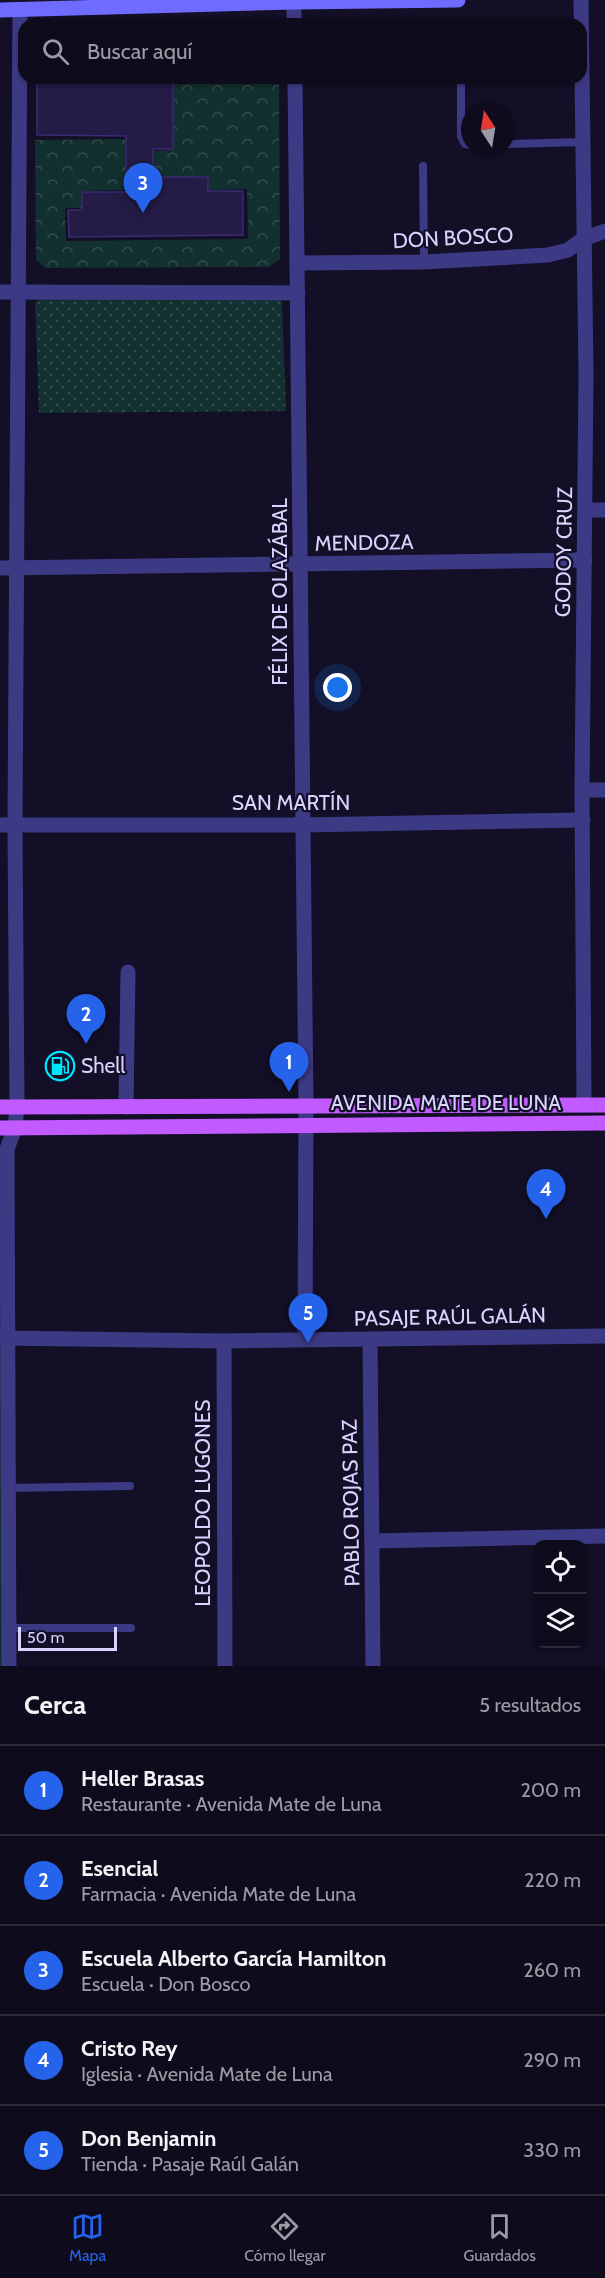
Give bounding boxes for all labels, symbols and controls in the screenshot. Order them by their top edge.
search box [18,18,587,84]
icon: search [39,35,72,68]
text: Buscar aquí [87,38,192,65]
north arrow [461,102,515,156]
pin: 3 [124,164,162,213]
street label: DON BOSCO [392,222,514,253]
street label: GODOY CRUZ [550,486,577,617]
street label: FÉLIX DE OLAZÁBAL [267,498,292,686]
street label: MENDOZA [314,529,414,556]
your location [323,673,352,702]
street label: SAN MARTÍN [232,790,350,815]
pin: 2 [66,994,106,1044]
pin: 1 [270,1042,308,1092]
fuel station icon: Shell [44,1050,76,1082]
place label: Shell [81,1053,125,1078]
street label: AVENIDA MATE DE LUNA [331,1090,561,1115]
pin: 4 [526,1170,566,1219]
pin: 5 [288,1294,328,1343]
street label: PASAJE RAÚL GALÁN [354,1302,546,1331]
street label: LEOPOLDO LUGONES [190,1399,215,1607]
street label: PABLO ROJAS PAZ [337,1419,364,1587]
map controls [533,1540,587,1648]
button: locate [533,1540,587,1594]
button: layers [533,1594,587,1648]
scale bar [18,1624,117,1652]
text: 50 m [27,1628,64,1647]
text: Cerca [24,1689,86,1721]
text: 5 resultados [479,1693,581,1717]
text: Heller Brasas [81,1765,204,1792]
text: 1 [40,1778,47,1802]
text: 200 m [521,1778,581,1802]
text: Restaurante · Avenida Mate de Luna [81,1792,382,1816]
text: Esencial [81,1855,158,1882]
text: 2 [38,1868,49,1892]
text: 220 m [524,1868,581,1892]
text: Farmacia · Avenida Mate de Luna [81,1882,356,1906]
text: Escuela Alberto García Hamilton [81,1945,386,1972]
text: 3 [38,1958,49,1982]
text: 260 m [523,1958,581,1982]
text: Escuela · Don Bosco [81,1972,250,1996]
text: Cristo Rey [81,2035,178,2062]
text: 4 [37,2048,50,2072]
text: 290 m [523,2048,581,2072]
text: Iglesia · Avenida Mate de Luna [81,2062,333,2086]
text: Don Benjamin [81,2125,216,2152]
text: 5 [38,2138,49,2162]
text: 330 m [523,2138,581,2162]
text: Tienda · Pasaje Raúl Galán [81,2152,299,2176]
tab: Mapa [69,2210,106,2265]
tab: Cómo llegar [244,2210,325,2265]
tab: Guardados [464,2210,536,2265]

